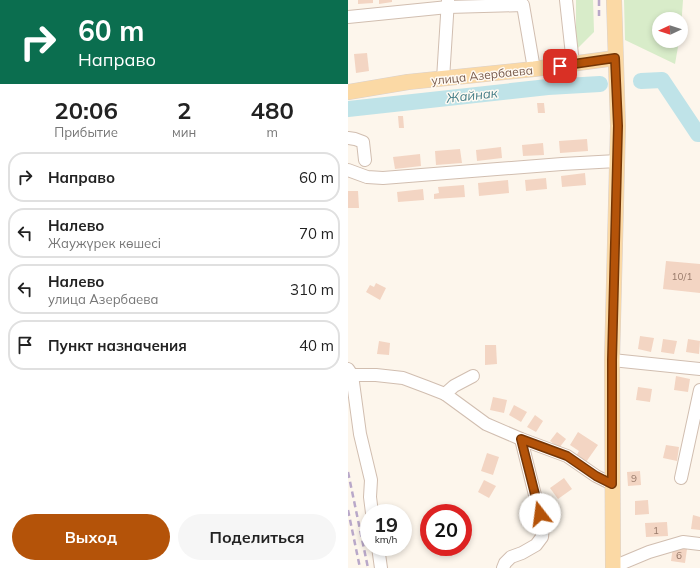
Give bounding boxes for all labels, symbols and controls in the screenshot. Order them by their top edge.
north arrow [652,12,688,48]
map controls [652,12,688,48]
text: 60 m [78,13,144,48]
icon: right [12,16,64,68]
text: Направо [78,48,156,71]
pin [543,49,577,83]
icon: arrive [549,55,571,77]
street label: улица Азербаева [431,62,533,88]
water label: Жайнак [445,84,499,106]
text: 20:06 [54,95,118,125]
text: 2 [177,95,191,125]
text: 480 [251,95,294,125]
text: Прибытие [54,124,118,140]
text: мин [172,124,196,140]
text: m [266,124,278,140]
icon: right [14,166,36,188]
text: Направо [48,168,115,187]
text: 60 m [299,168,334,187]
text: Налево [48,216,104,235]
icon: left [14,222,36,244]
text: 70 m [299,224,334,243]
text: Жаужүрек көшесі [48,235,161,251]
house number: 10/1 [672,270,692,283]
text: Налево [48,272,104,291]
icon: left [14,278,36,300]
text: 310 m [290,280,334,299]
text: улица Азербаева [48,291,158,307]
icon: arrive [14,334,36,356]
text: Пункт назначения [48,336,187,355]
text: 40 m [299,336,334,355]
house number: 9 [631,472,637,485]
position arrow [519,493,561,535]
speed limit sign: 20 [420,504,472,556]
text: 19 [374,512,398,537]
button: Выход [12,514,170,560]
button: Поделиться [178,514,336,560]
house number: 1 [653,524,659,537]
text: km/h [375,533,397,546]
house number: 6 [676,549,682,562]

